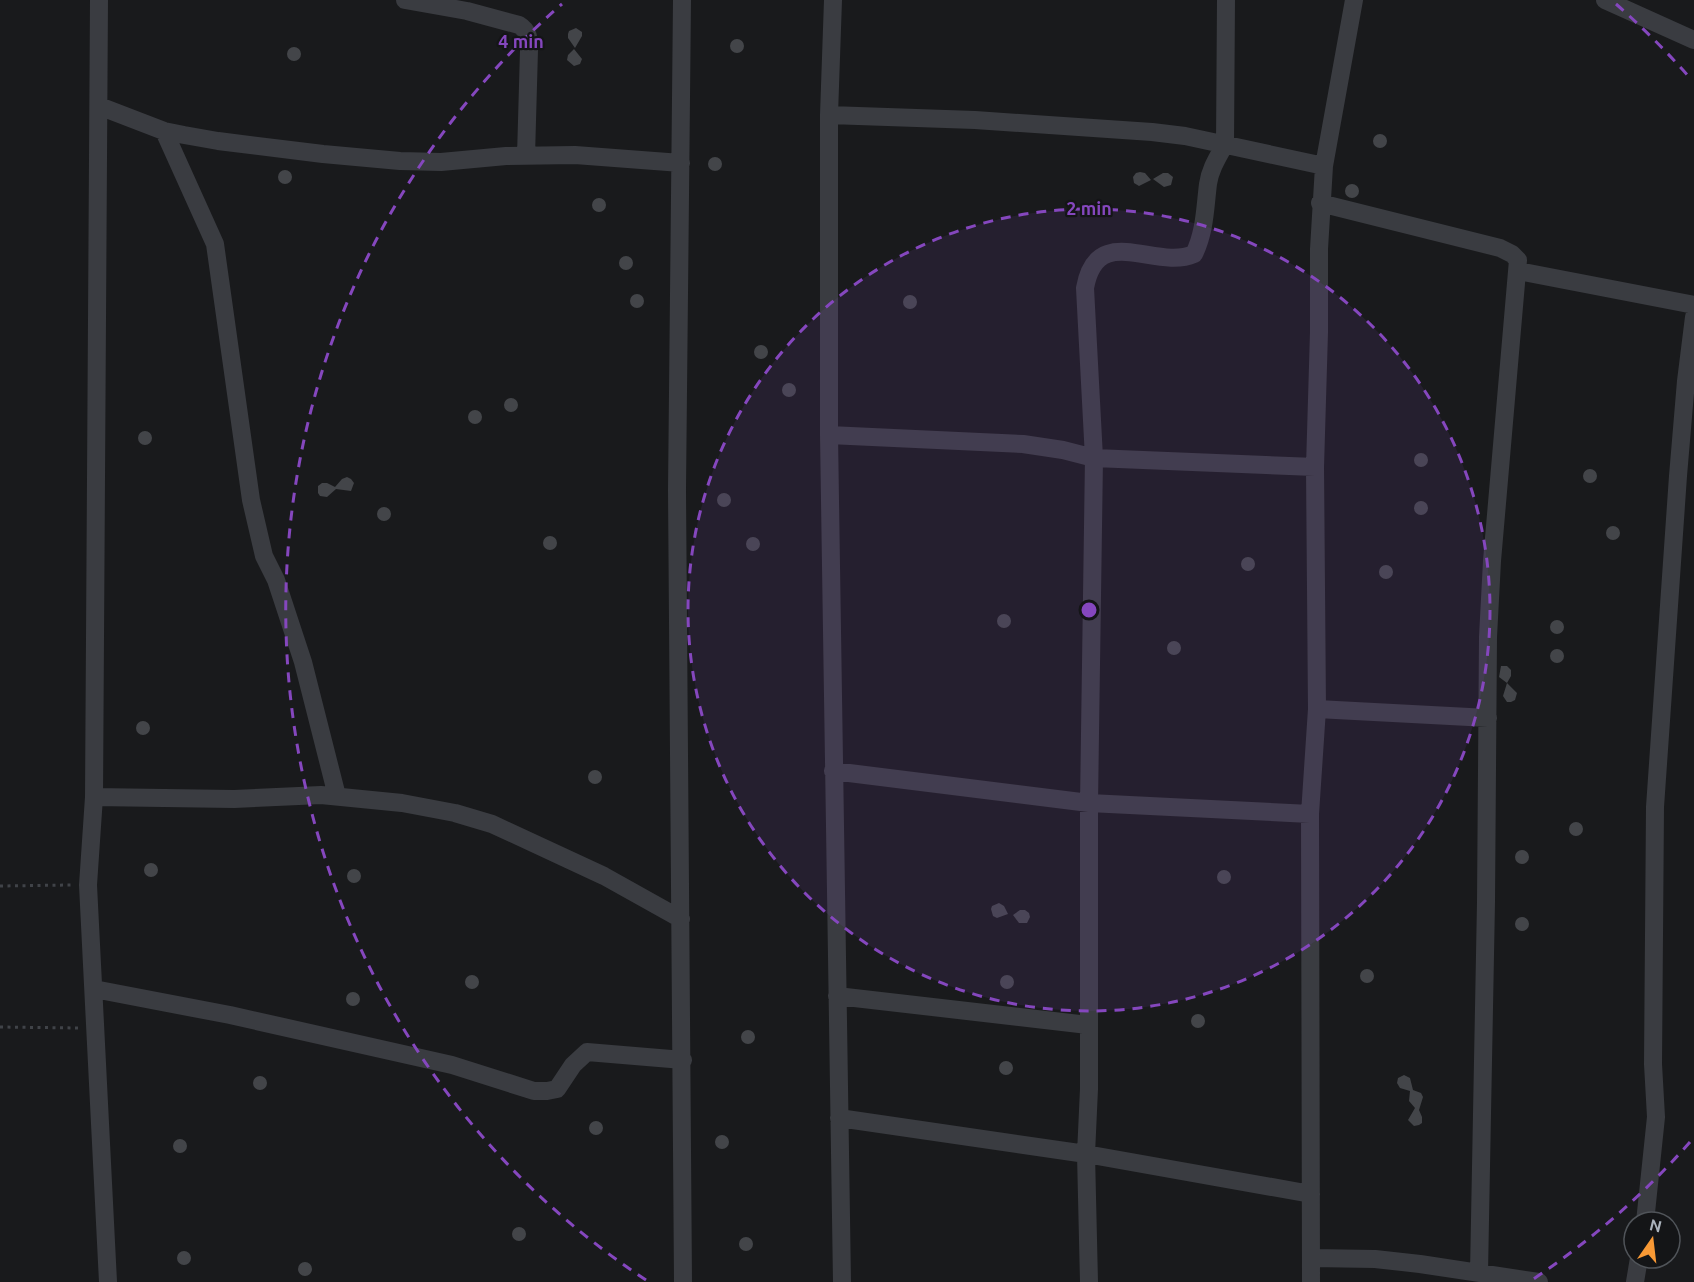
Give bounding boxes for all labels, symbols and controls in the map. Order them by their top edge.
text: 4 min [498,31,544,51]
text: 2 min [1066,198,1112,218]
centre of rings [1079,600,1099,620]
north arrow [1622,1210,1682,1270]
text: N [1648,1215,1664,1236]

